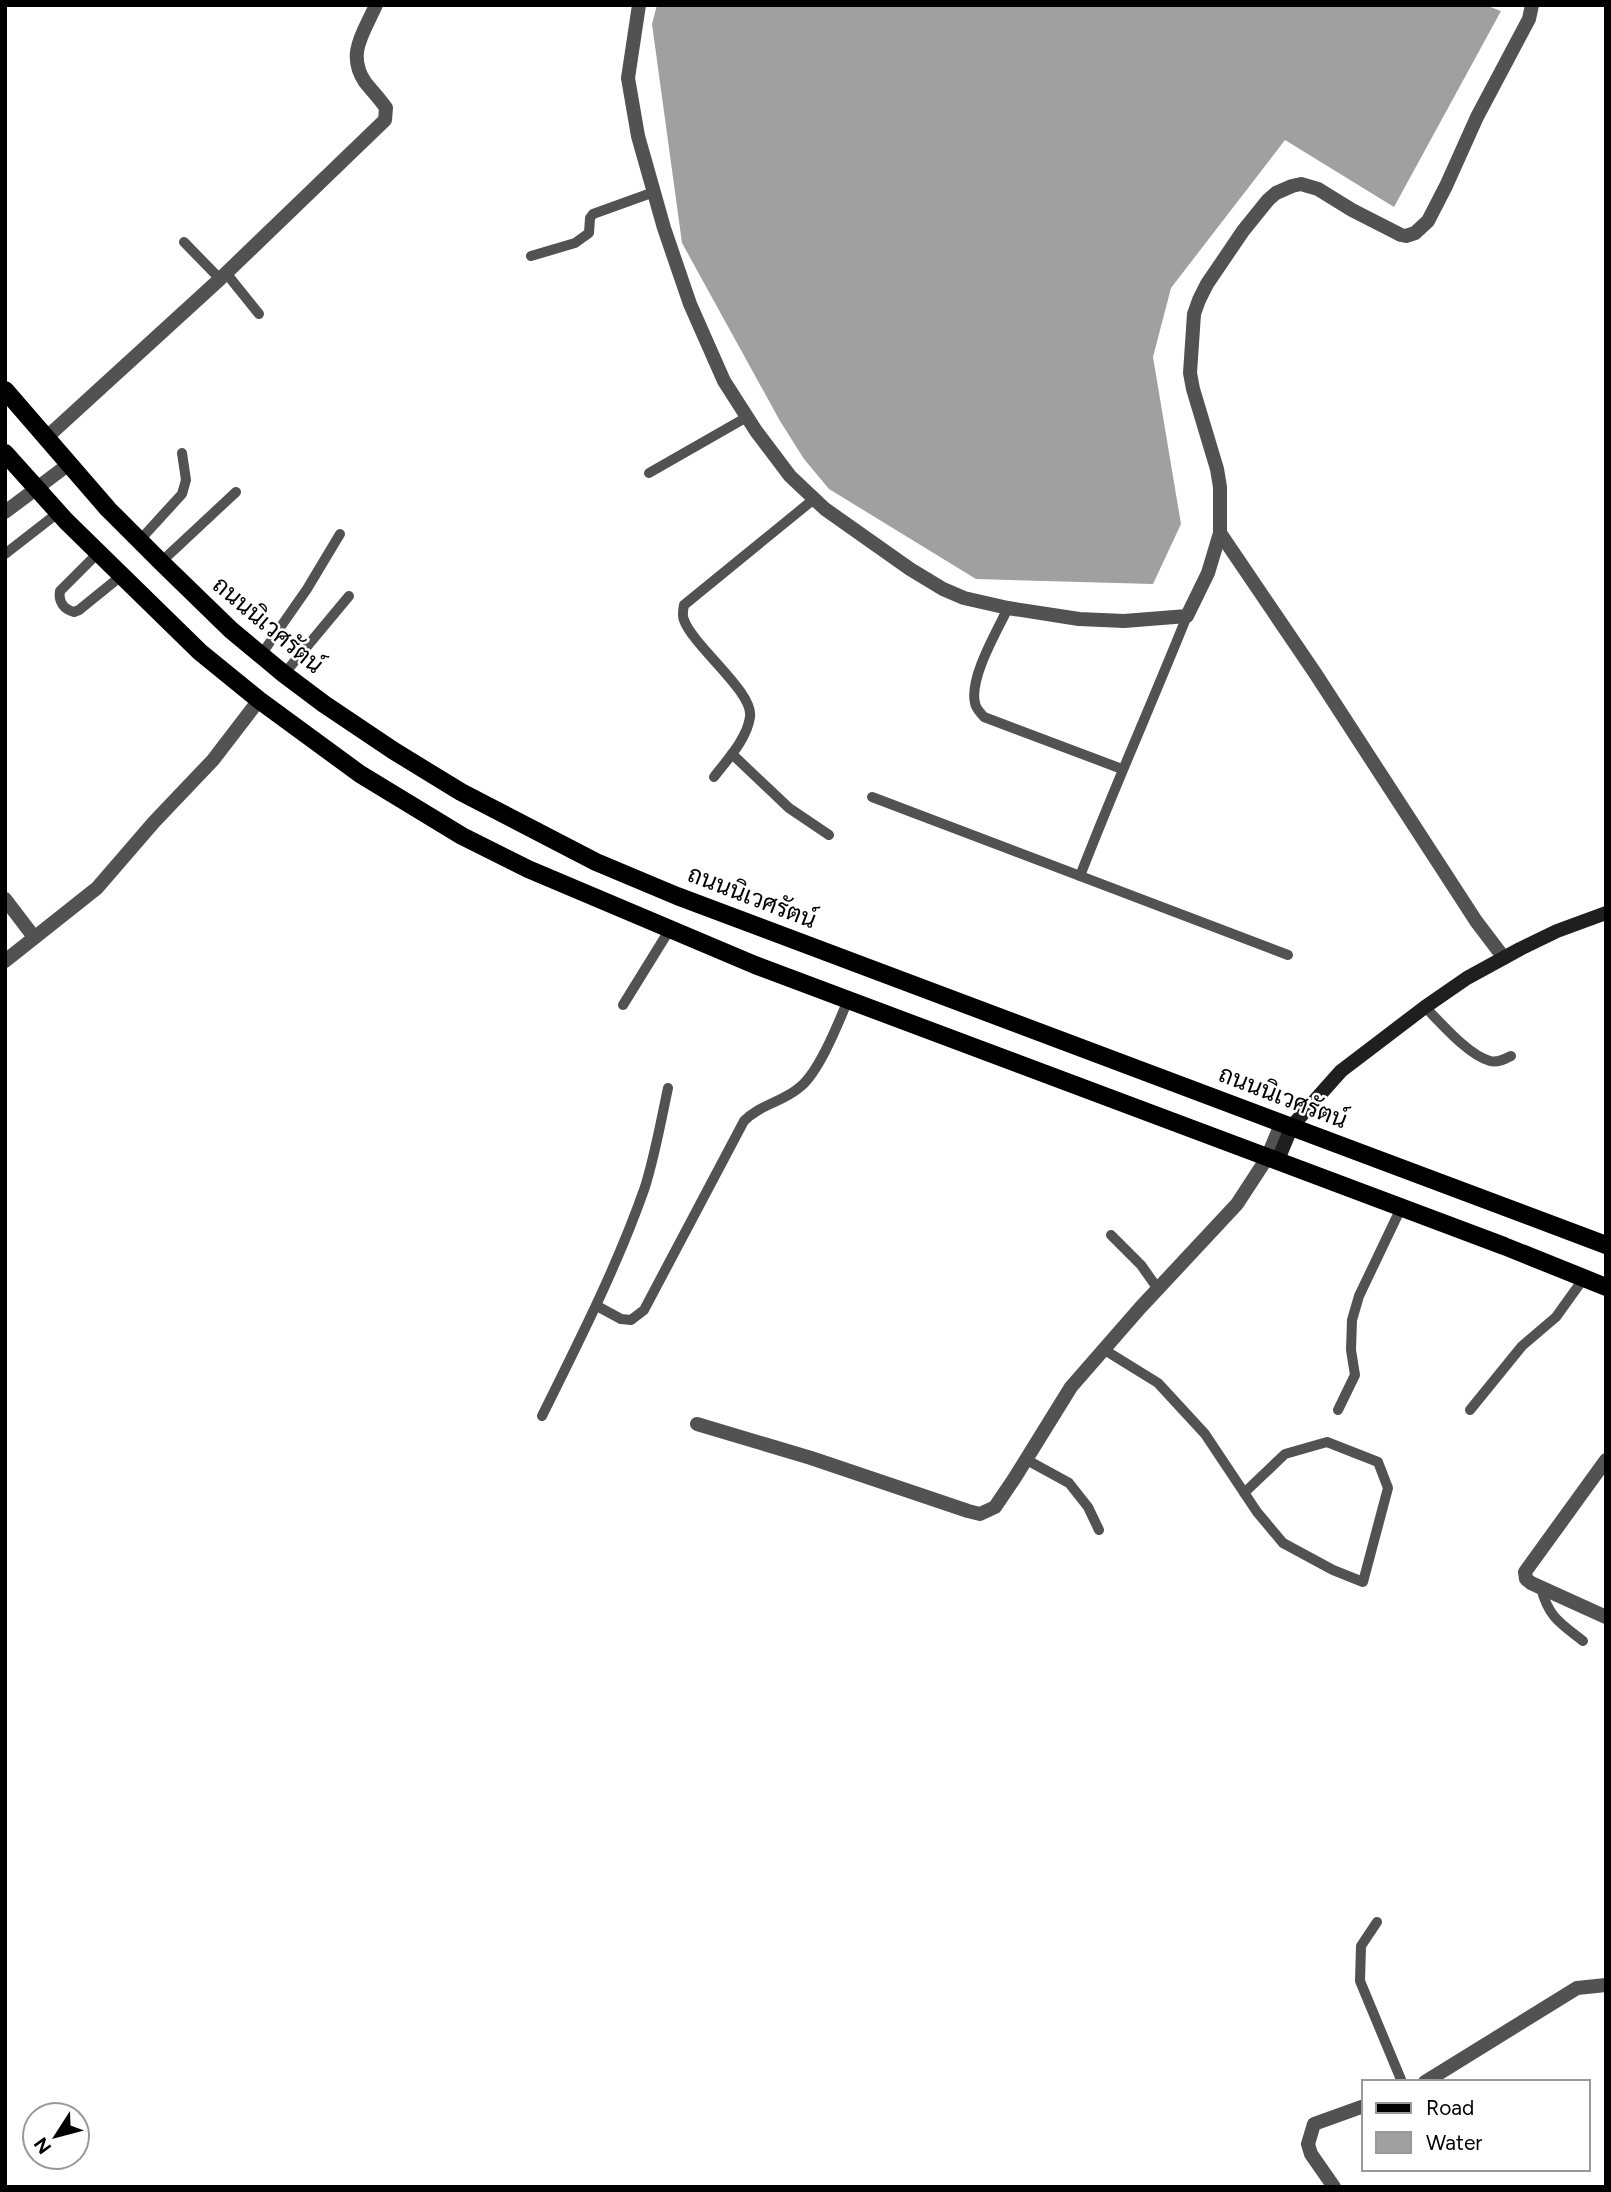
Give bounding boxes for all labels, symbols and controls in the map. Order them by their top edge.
street label: ถนนนิเวศรัตน์ [207,569,330,679]
street label: ถนนนิเวศรัตน์ [684,858,821,934]
street label: ถนนนิเวศรัตน์ [1215,1058,1352,1134]
legend [1362,2080,1590,2171]
text: Road [1426,2095,1474,2120]
north arrow [21,2101,91,2171]
text: Water [1426,2130,1482,2155]
text: N [29,2133,56,2158]

